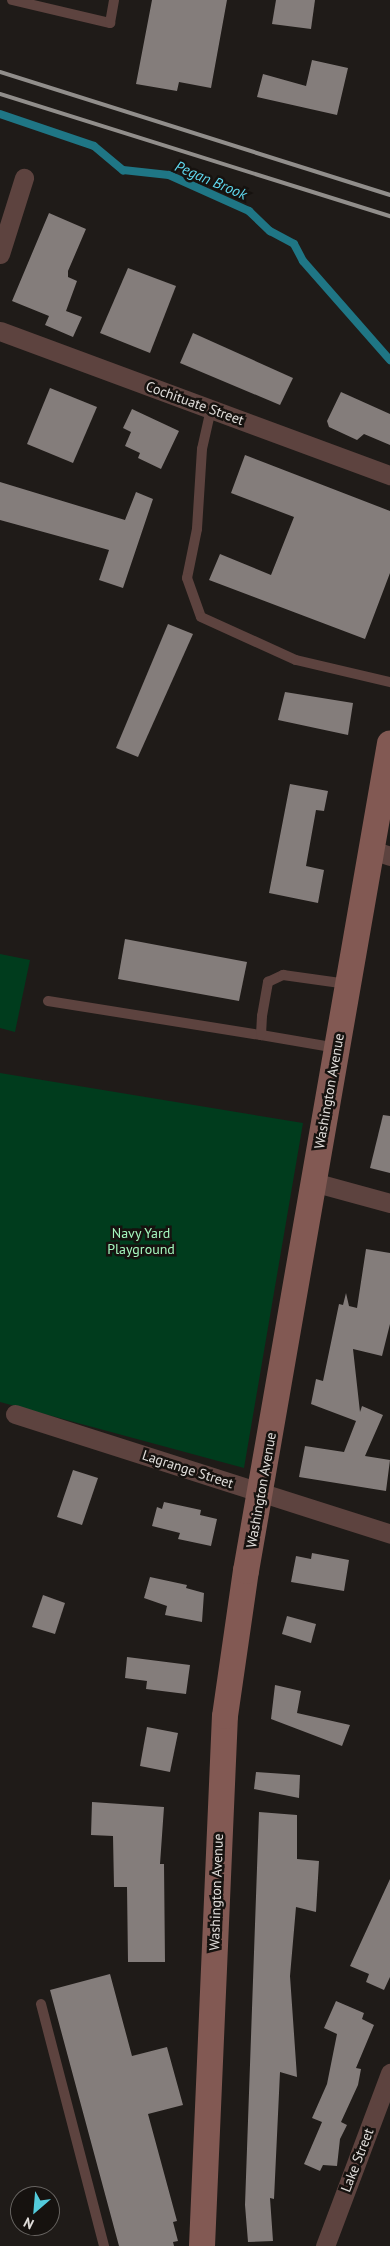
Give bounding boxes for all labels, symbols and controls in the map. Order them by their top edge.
water label: Pegan Brook [172,157,250,203]
street label: Cochituate Street [144,377,246,429]
street label: Washington Avenue [311,1032,347,1150]
park label: Navy Yard Playground [107,1225,175,1258]
street label: Washington Avenue [243,1431,279,1549]
street label: Lagrange Street [140,1446,236,1492]
street label: Washington Avenue [206,1833,226,1951]
street label: Lake Street [337,2126,377,2194]
north arrow [10,2186,60,2236]
text: N [20,2213,37,2234]

